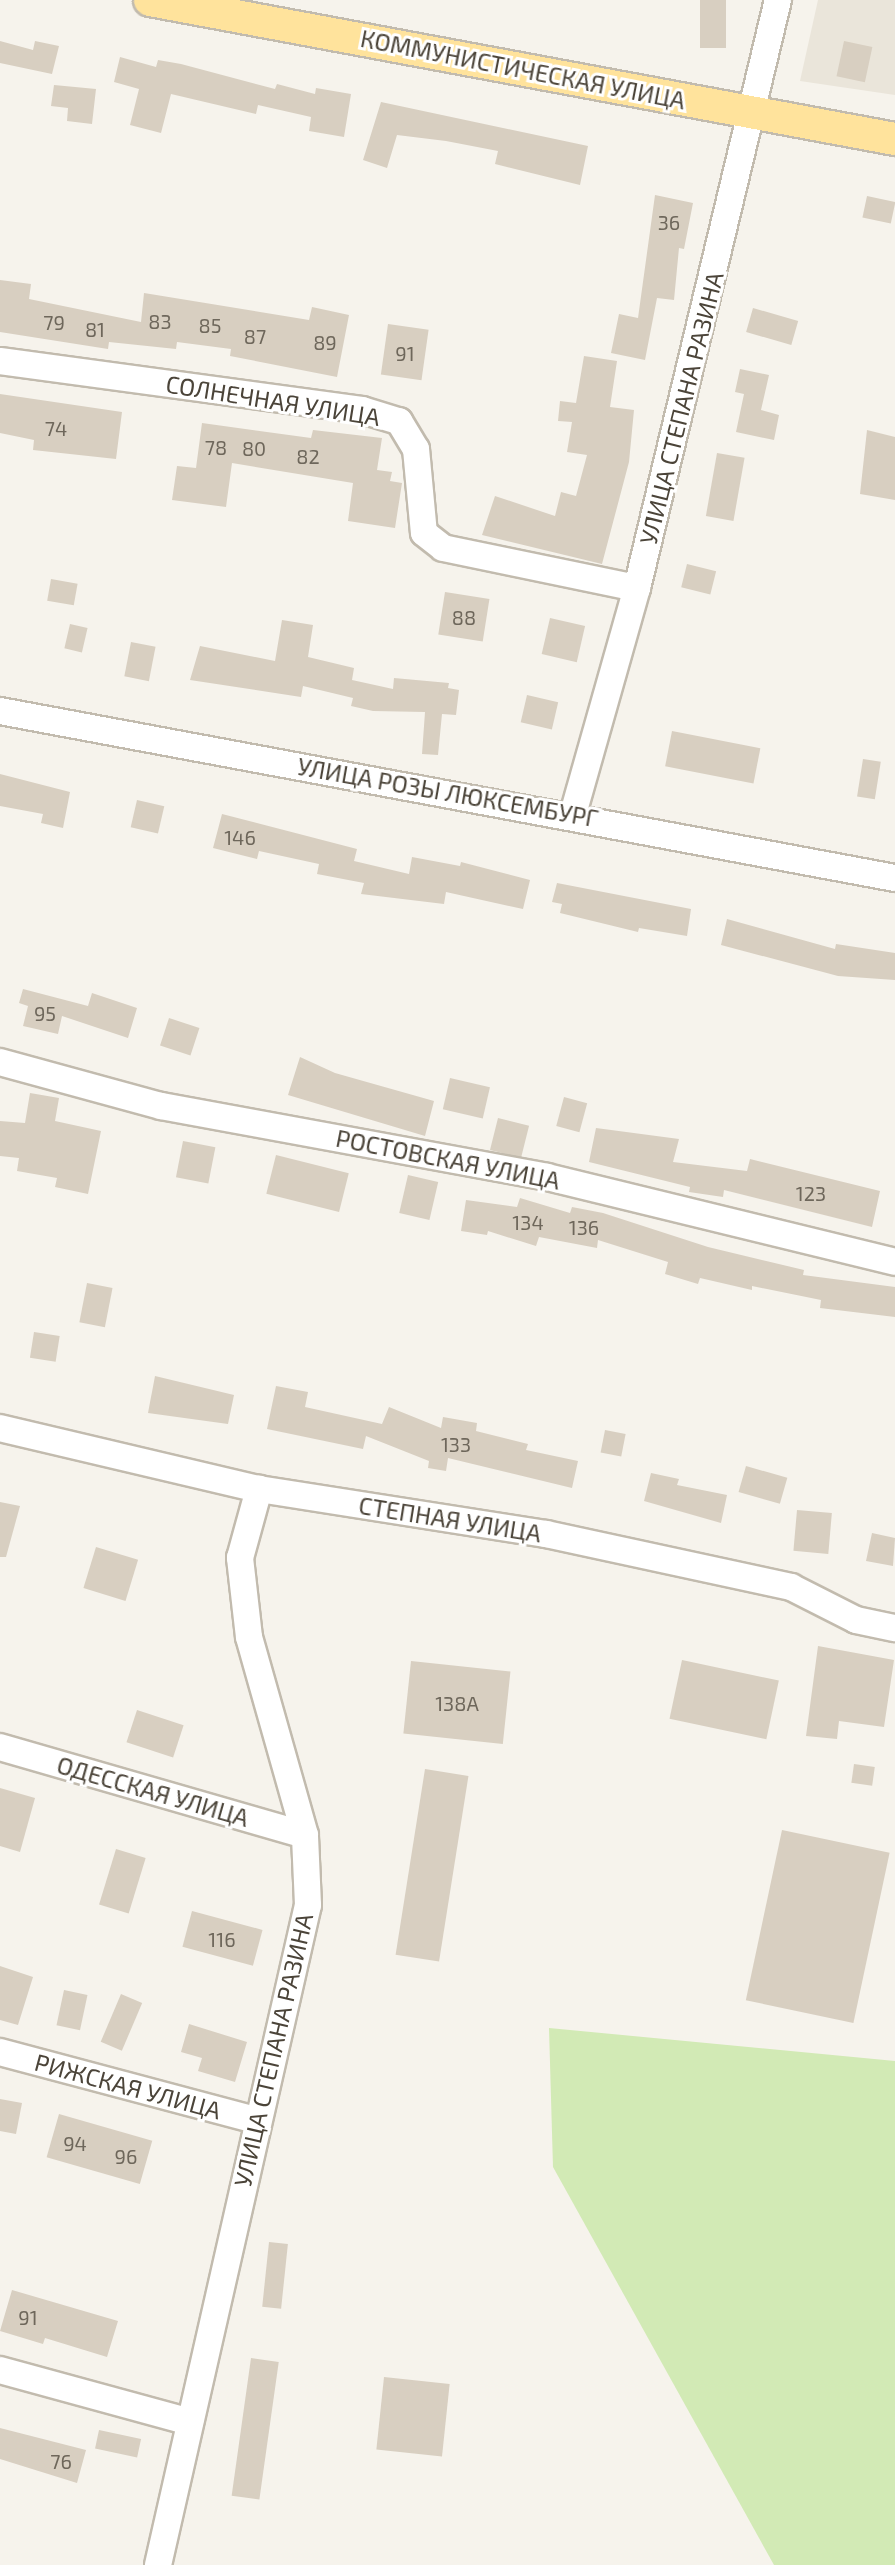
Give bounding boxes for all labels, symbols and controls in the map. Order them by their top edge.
street label: КОММУНИСТИЧЕСКАЯ УЛИЦА [358,23,688,115]
house number: 36 [658,210,680,234]
street label: УЛИЦА СТЕПАНА РАЗИНА [633,269,729,547]
house number: 83 [148,309,172,333]
house number: 79 [43,310,65,334]
house number: 85 [199,313,221,337]
house number: 81 [85,317,105,341]
house number: 87 [244,324,266,348]
house number: 89 [313,330,337,354]
house number: 91 [395,341,415,365]
street label: СОЛНЕЧНАЯ УЛИЦА [164,369,382,431]
house number: 74 [45,416,67,440]
house number: 78 [205,435,227,459]
house number: 80 [242,436,266,460]
house number: 82 [296,444,320,468]
house number: 88 [452,605,476,629]
street label: УЛИЦА РОЗЫ ЛЮКСЕМБУРГ [295,751,601,833]
house number: 146 [224,825,256,849]
house number: 95 [34,1001,56,1025]
street label: РОСТОВСКАЯ УЛИЦА [334,1123,562,1195]
house number: 123 [796,1181,826,1205]
house number: 134 [512,1210,544,1234]
house number: 136 [569,1215,599,1239]
house number: 133 [441,1432,471,1456]
street label: СТЕПНАЯ УЛИЦА [357,1490,543,1548]
house number: 138А [435,1691,479,1715]
street label: ОДЕССКАЯ УЛИЦА [54,1750,252,1832]
street label: УЛИЦА СТЕПАНА РАЗИНА [228,1910,318,2190]
house number: 116 [208,1927,236,1951]
street label: РИЖСКАЯ УЛИЦА [32,2047,224,2125]
house number: 94 [63,2131,87,2155]
house number: 96 [115,2144,137,2168]
house number: 91 [18,2305,38,2329]
house number: 76 [50,2449,72,2473]

